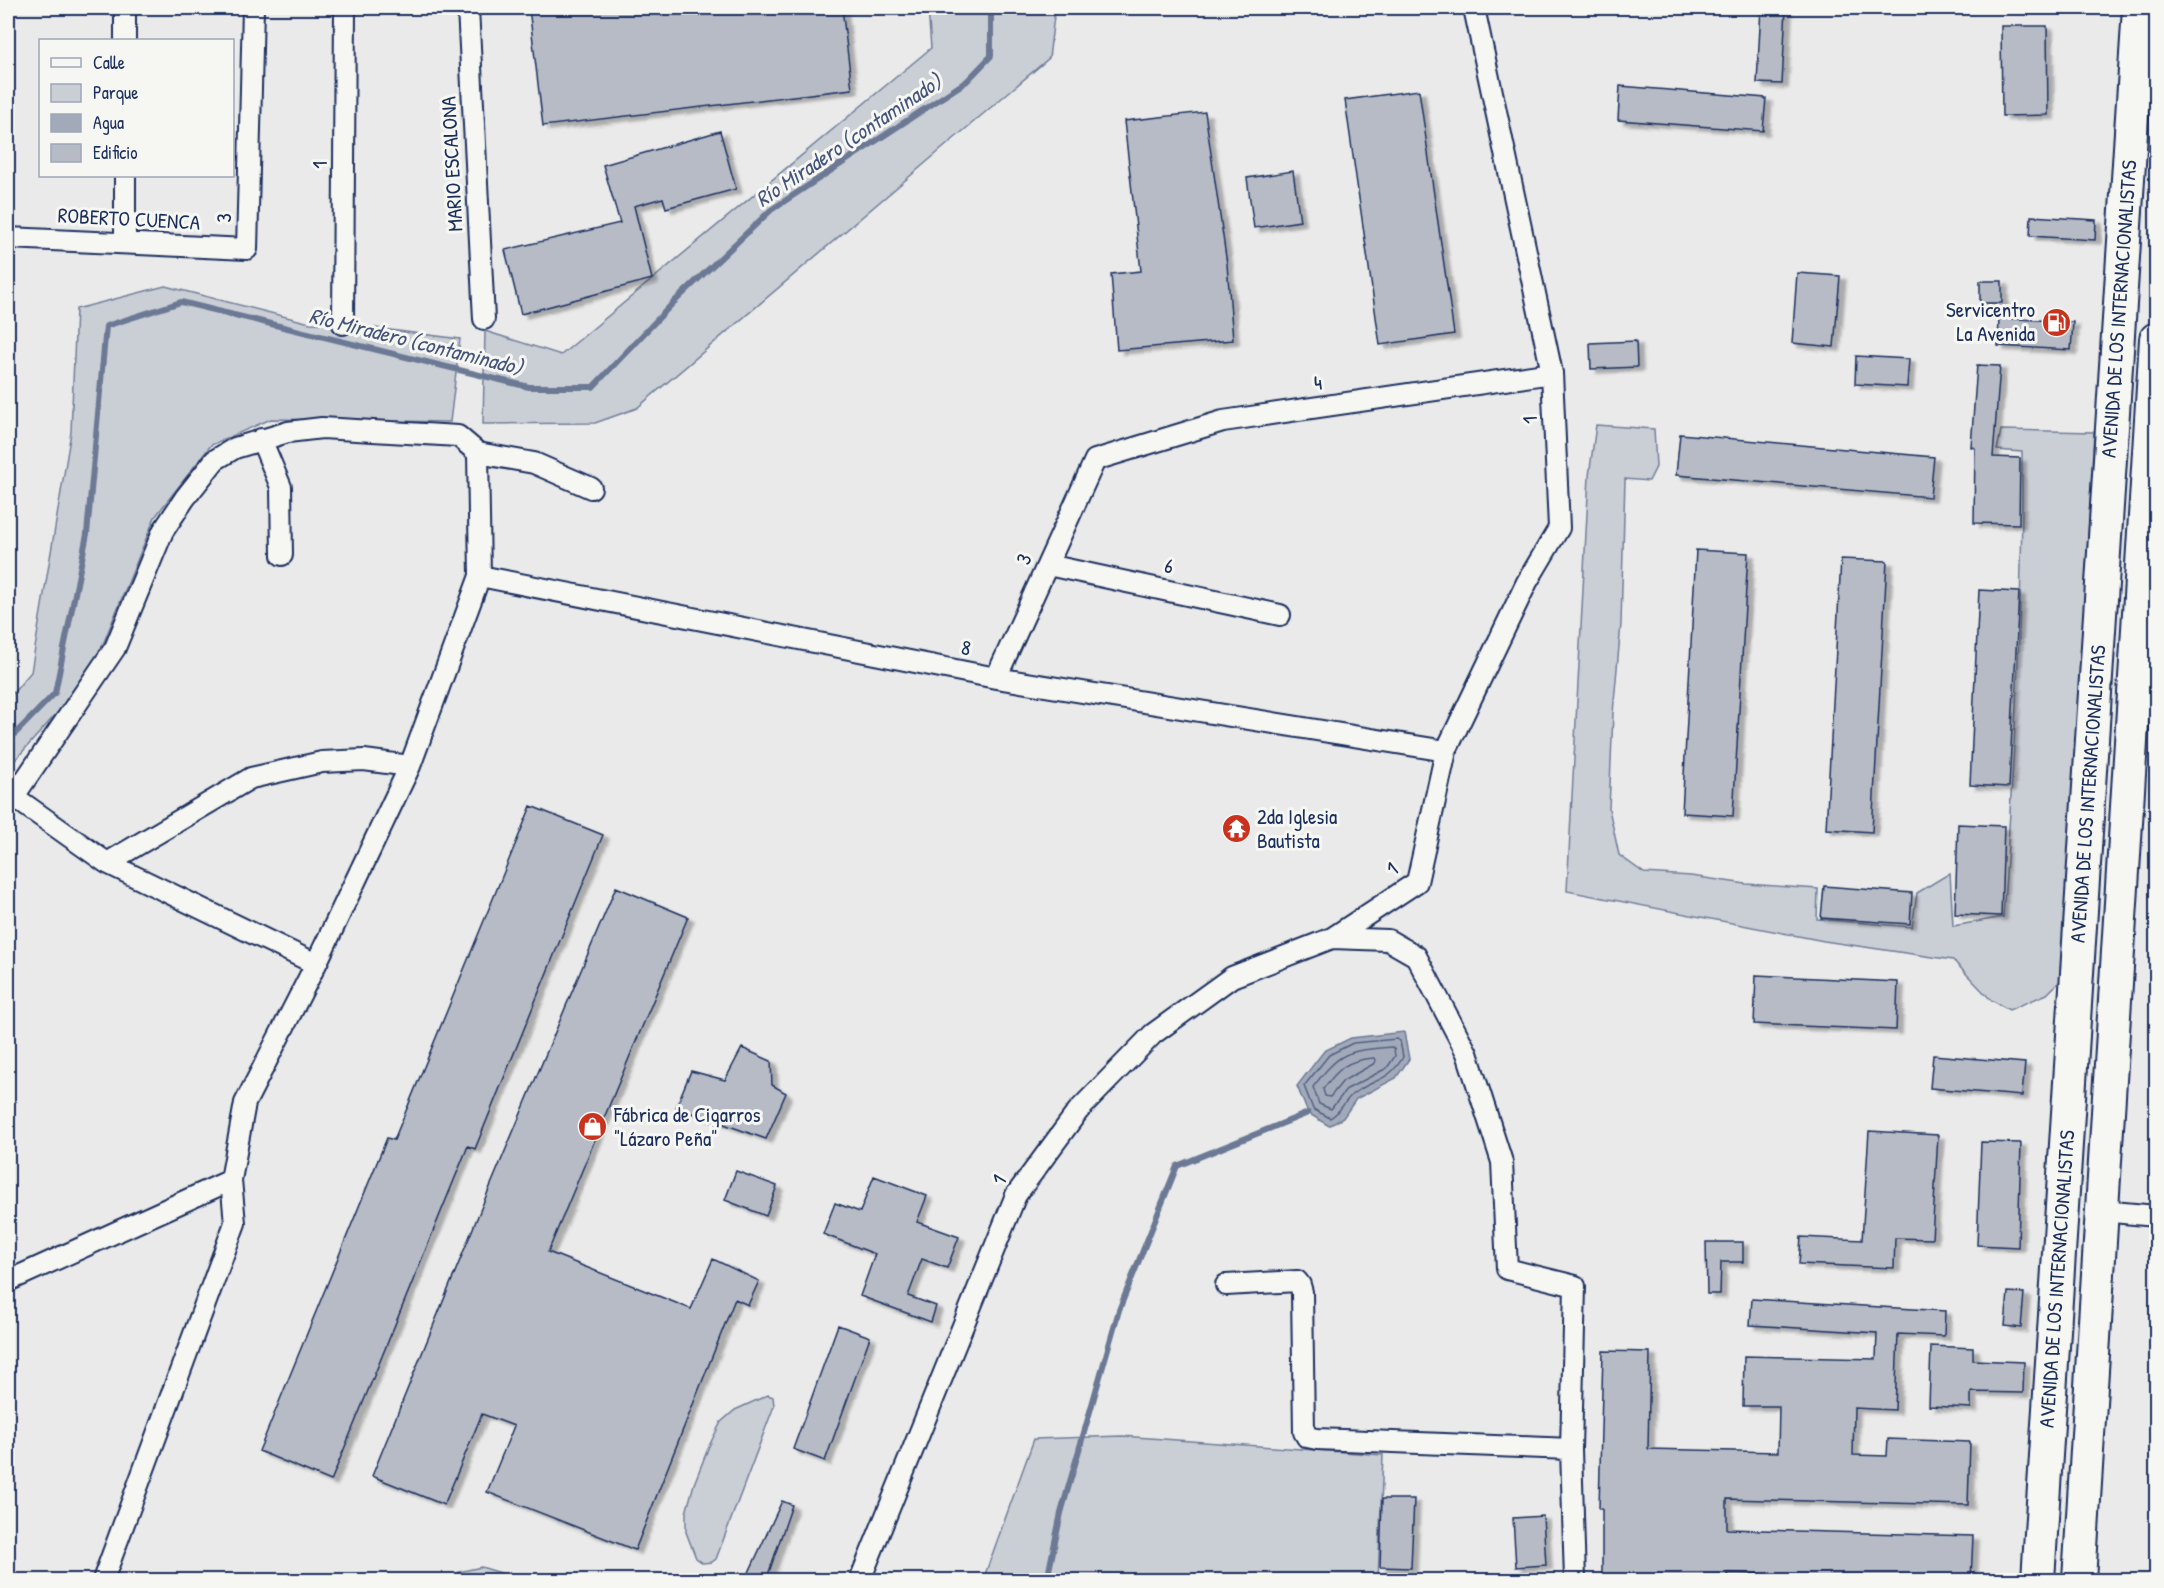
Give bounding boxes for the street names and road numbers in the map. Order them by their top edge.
street label: MARIO ESCALONA [433,96,470,232]
street label: AVENIDA DE LOS INTERNACIONALISTAS [2094,159,2143,459]
street label: 1 [305,161,334,169]
street label: ROBERTO CUENCA [57,200,201,237]
street label: 3 [209,213,238,223]
street label: 4 [1312,368,1324,397]
street label: 1 [1515,415,1544,425]
street label: 3 [1008,549,1039,569]
street label: 6 [1162,550,1176,581]
street label: 8 [959,632,973,663]
street label: AVENIDA DE LOS INTERNACIONALISTAS [2063,644,2112,944]
street label: 1 [1380,855,1404,882]
street label: AVENIDA DE LOS INTERNACIONALISTAS [2032,1129,2081,1429]
street label: 1 [984,1169,1013,1190]

